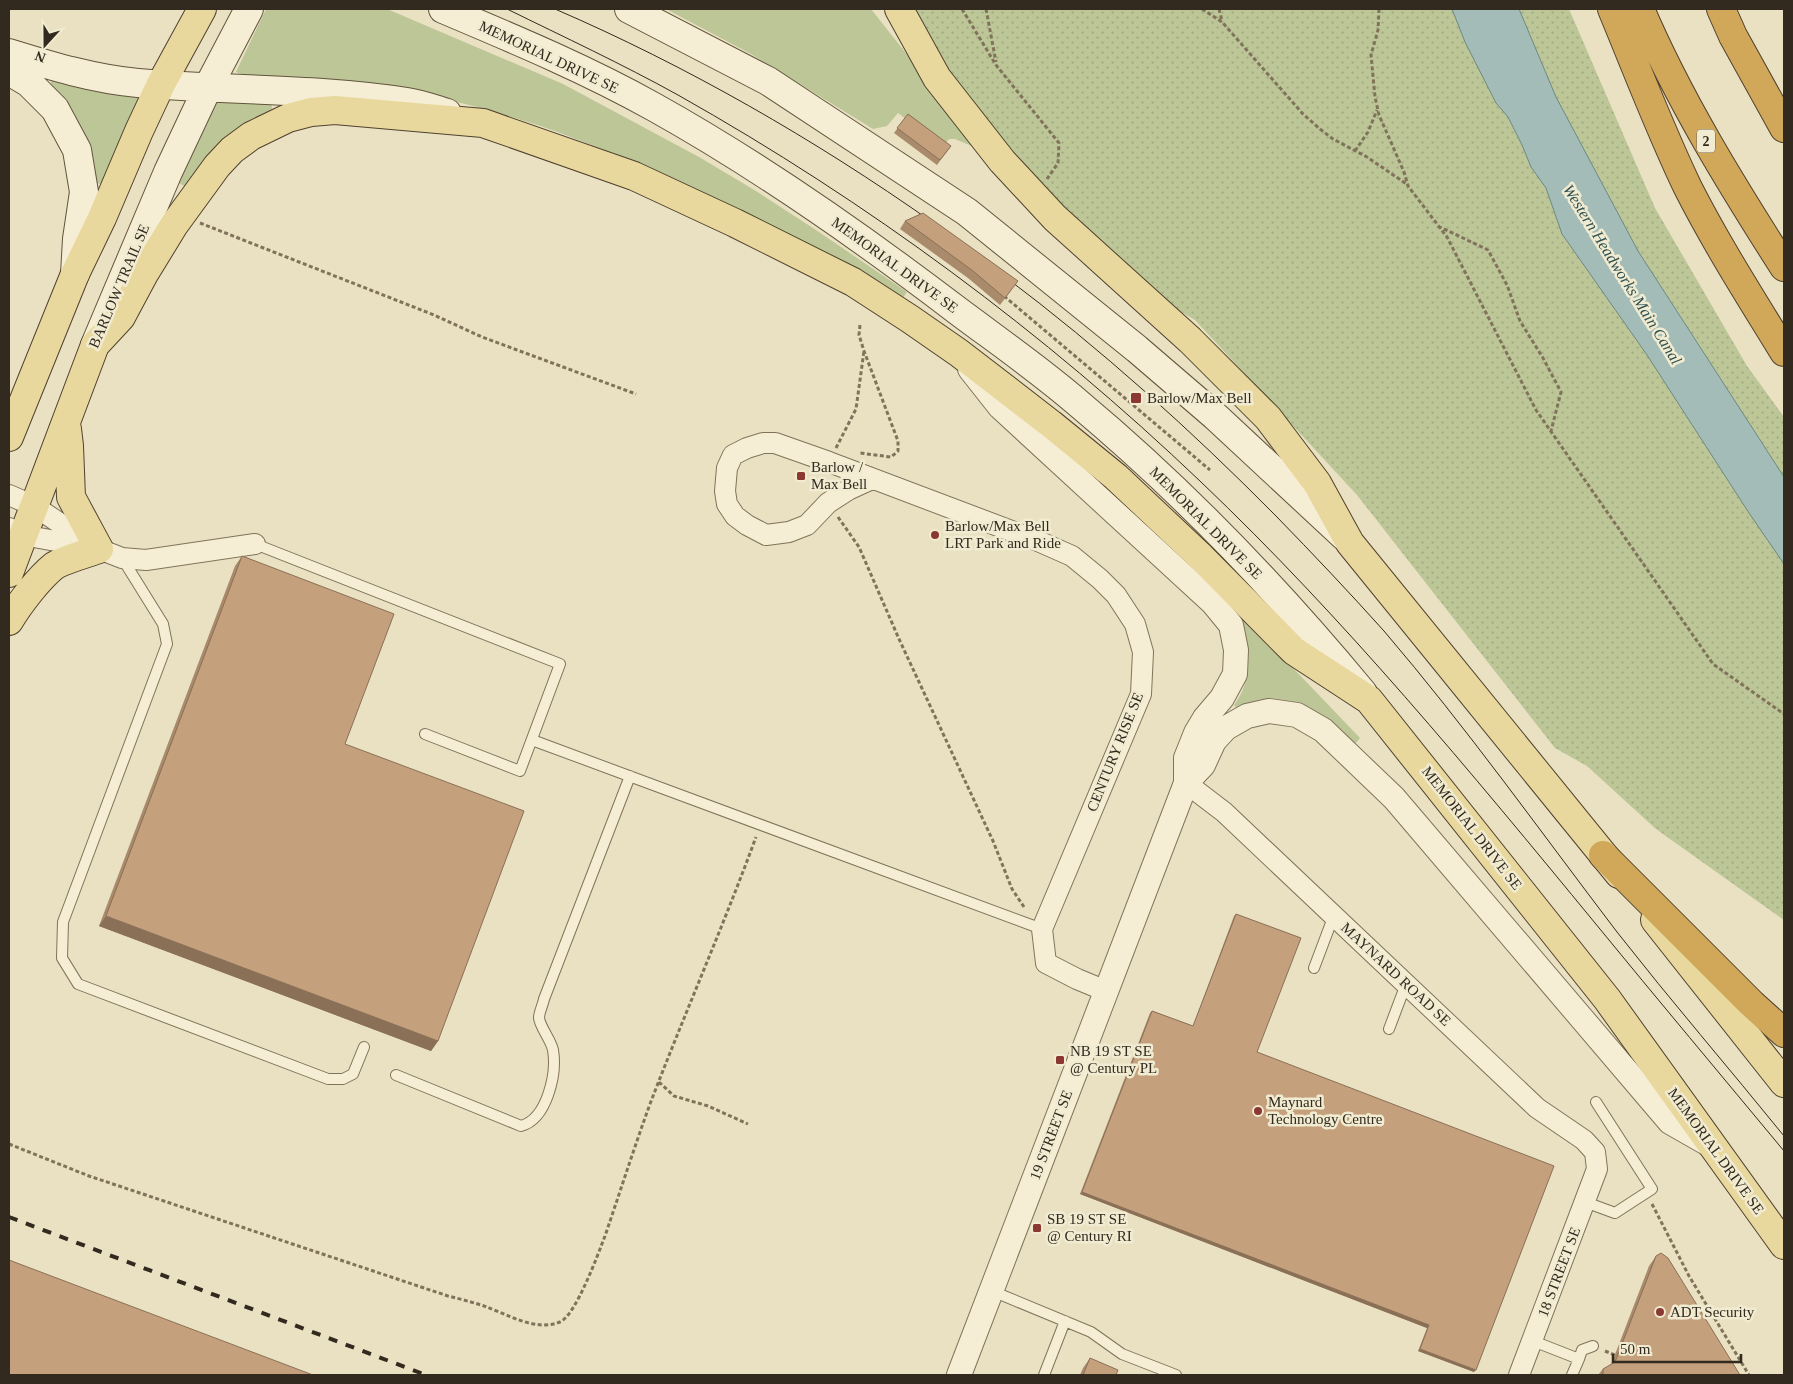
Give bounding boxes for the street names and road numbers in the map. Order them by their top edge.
street label: MEMORIAL DRIVE SE [477,18,621,96]
road number: 2 [1697,130,1715,152]
street label: MEMORIAL DRIVE SE [829,214,961,316]
street label: BARLOW TRAIL SE [86,222,152,350]
street label: MEMORIAL DRIVE SE [1147,464,1265,582]
street label: CENTURY RISE SE [1084,690,1146,814]
street label: MEMORIAL DRIVE SE [1419,763,1525,893]
street label: MAYNARD ROAD SE [1338,919,1454,1029]
street label: MEMORIAL DRIVE SE [1665,1085,1767,1217]
street label: 19 STREET SE [1027,1088,1075,1182]
street label: 18 STREET SE [1535,1225,1583,1319]

